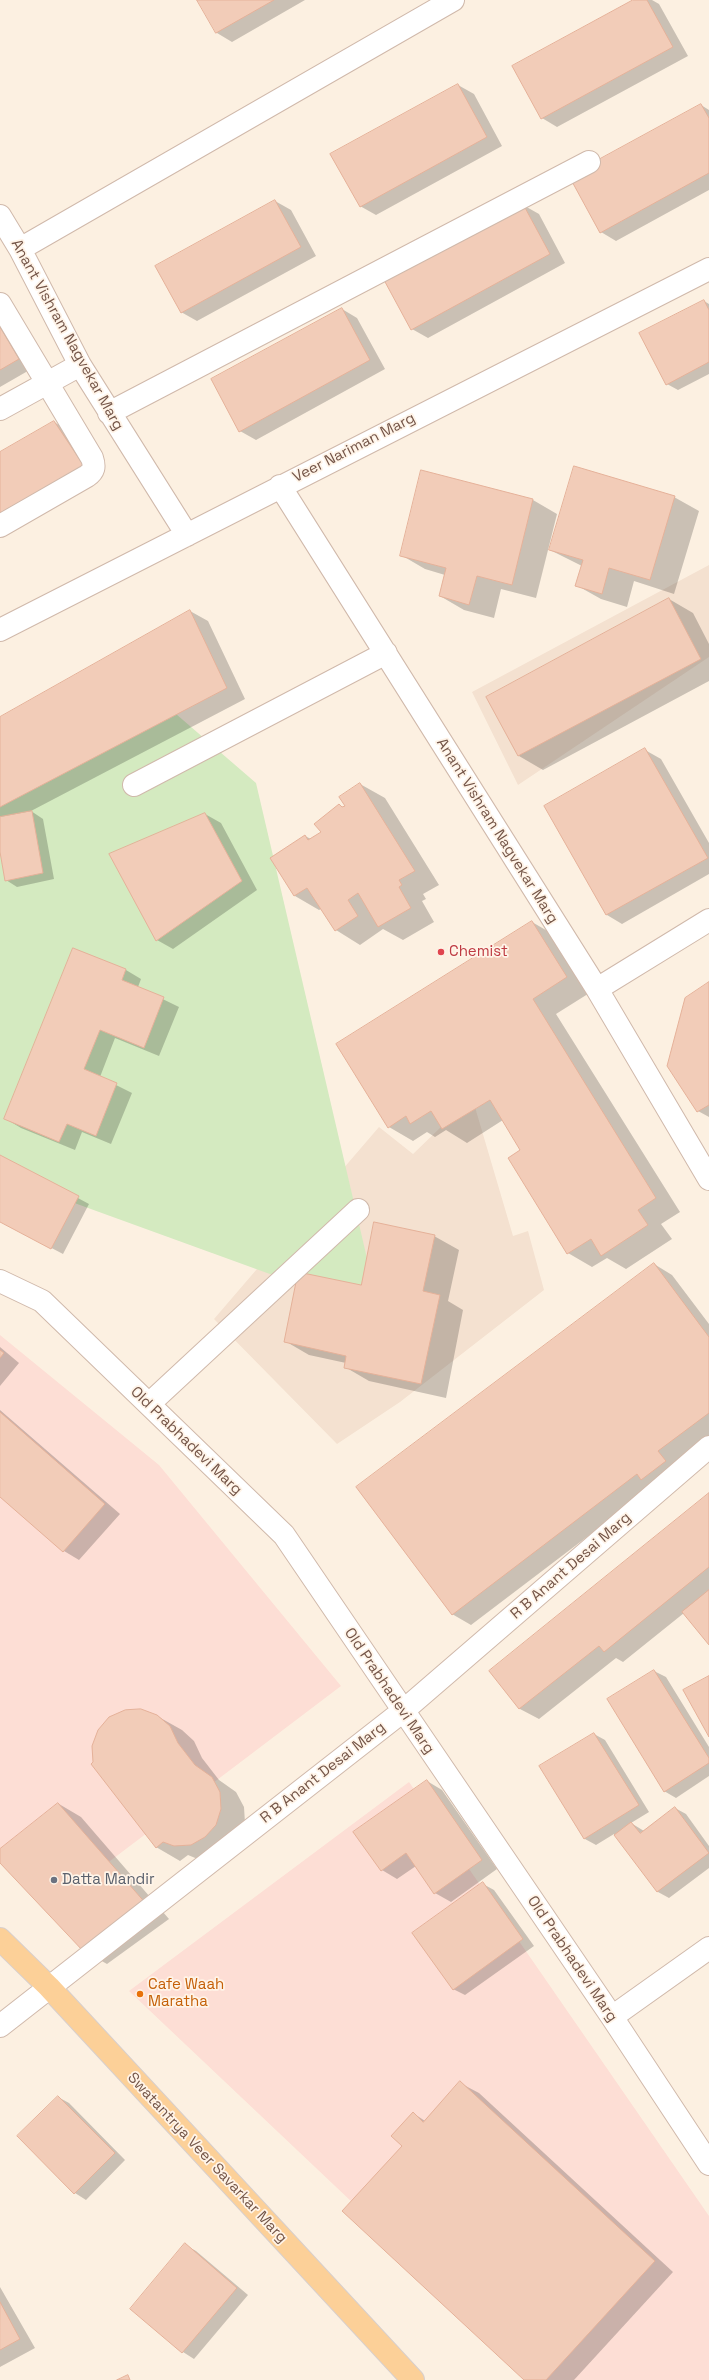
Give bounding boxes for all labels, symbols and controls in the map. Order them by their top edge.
street label: Anant Vishram Nagvekar Marg [7,237,127,433]
street label: Veer Nariman Marg [290,409,418,487]
street label: Anant Vishram Nagvekar Marg [432,735,562,927]
place label: Chemist [449,943,508,961]
marker: Chemist [436,947,446,957]
street label: Old Prabhadevi Marg [127,1383,245,1499]
street label: R B Anant Desai Marg [507,1509,635,1623]
street label: Old Prabhadevi Marg [340,1625,438,1757]
street label: R B Anant Desai Marg [257,1719,389,1827]
place label: Datta Mandir [62,1871,155,1889]
marker: Datta Mandir [49,1875,59,1885]
street label: Old Prabhadevi Marg [523,1893,621,2025]
place label: Cafe Waah Maratha [148,1976,224,2011]
marker: Cafe Waah Maratha [135,1989,145,1999]
street label: Swatantrya Veer Savarkar Marg [123,2069,291,2247]

